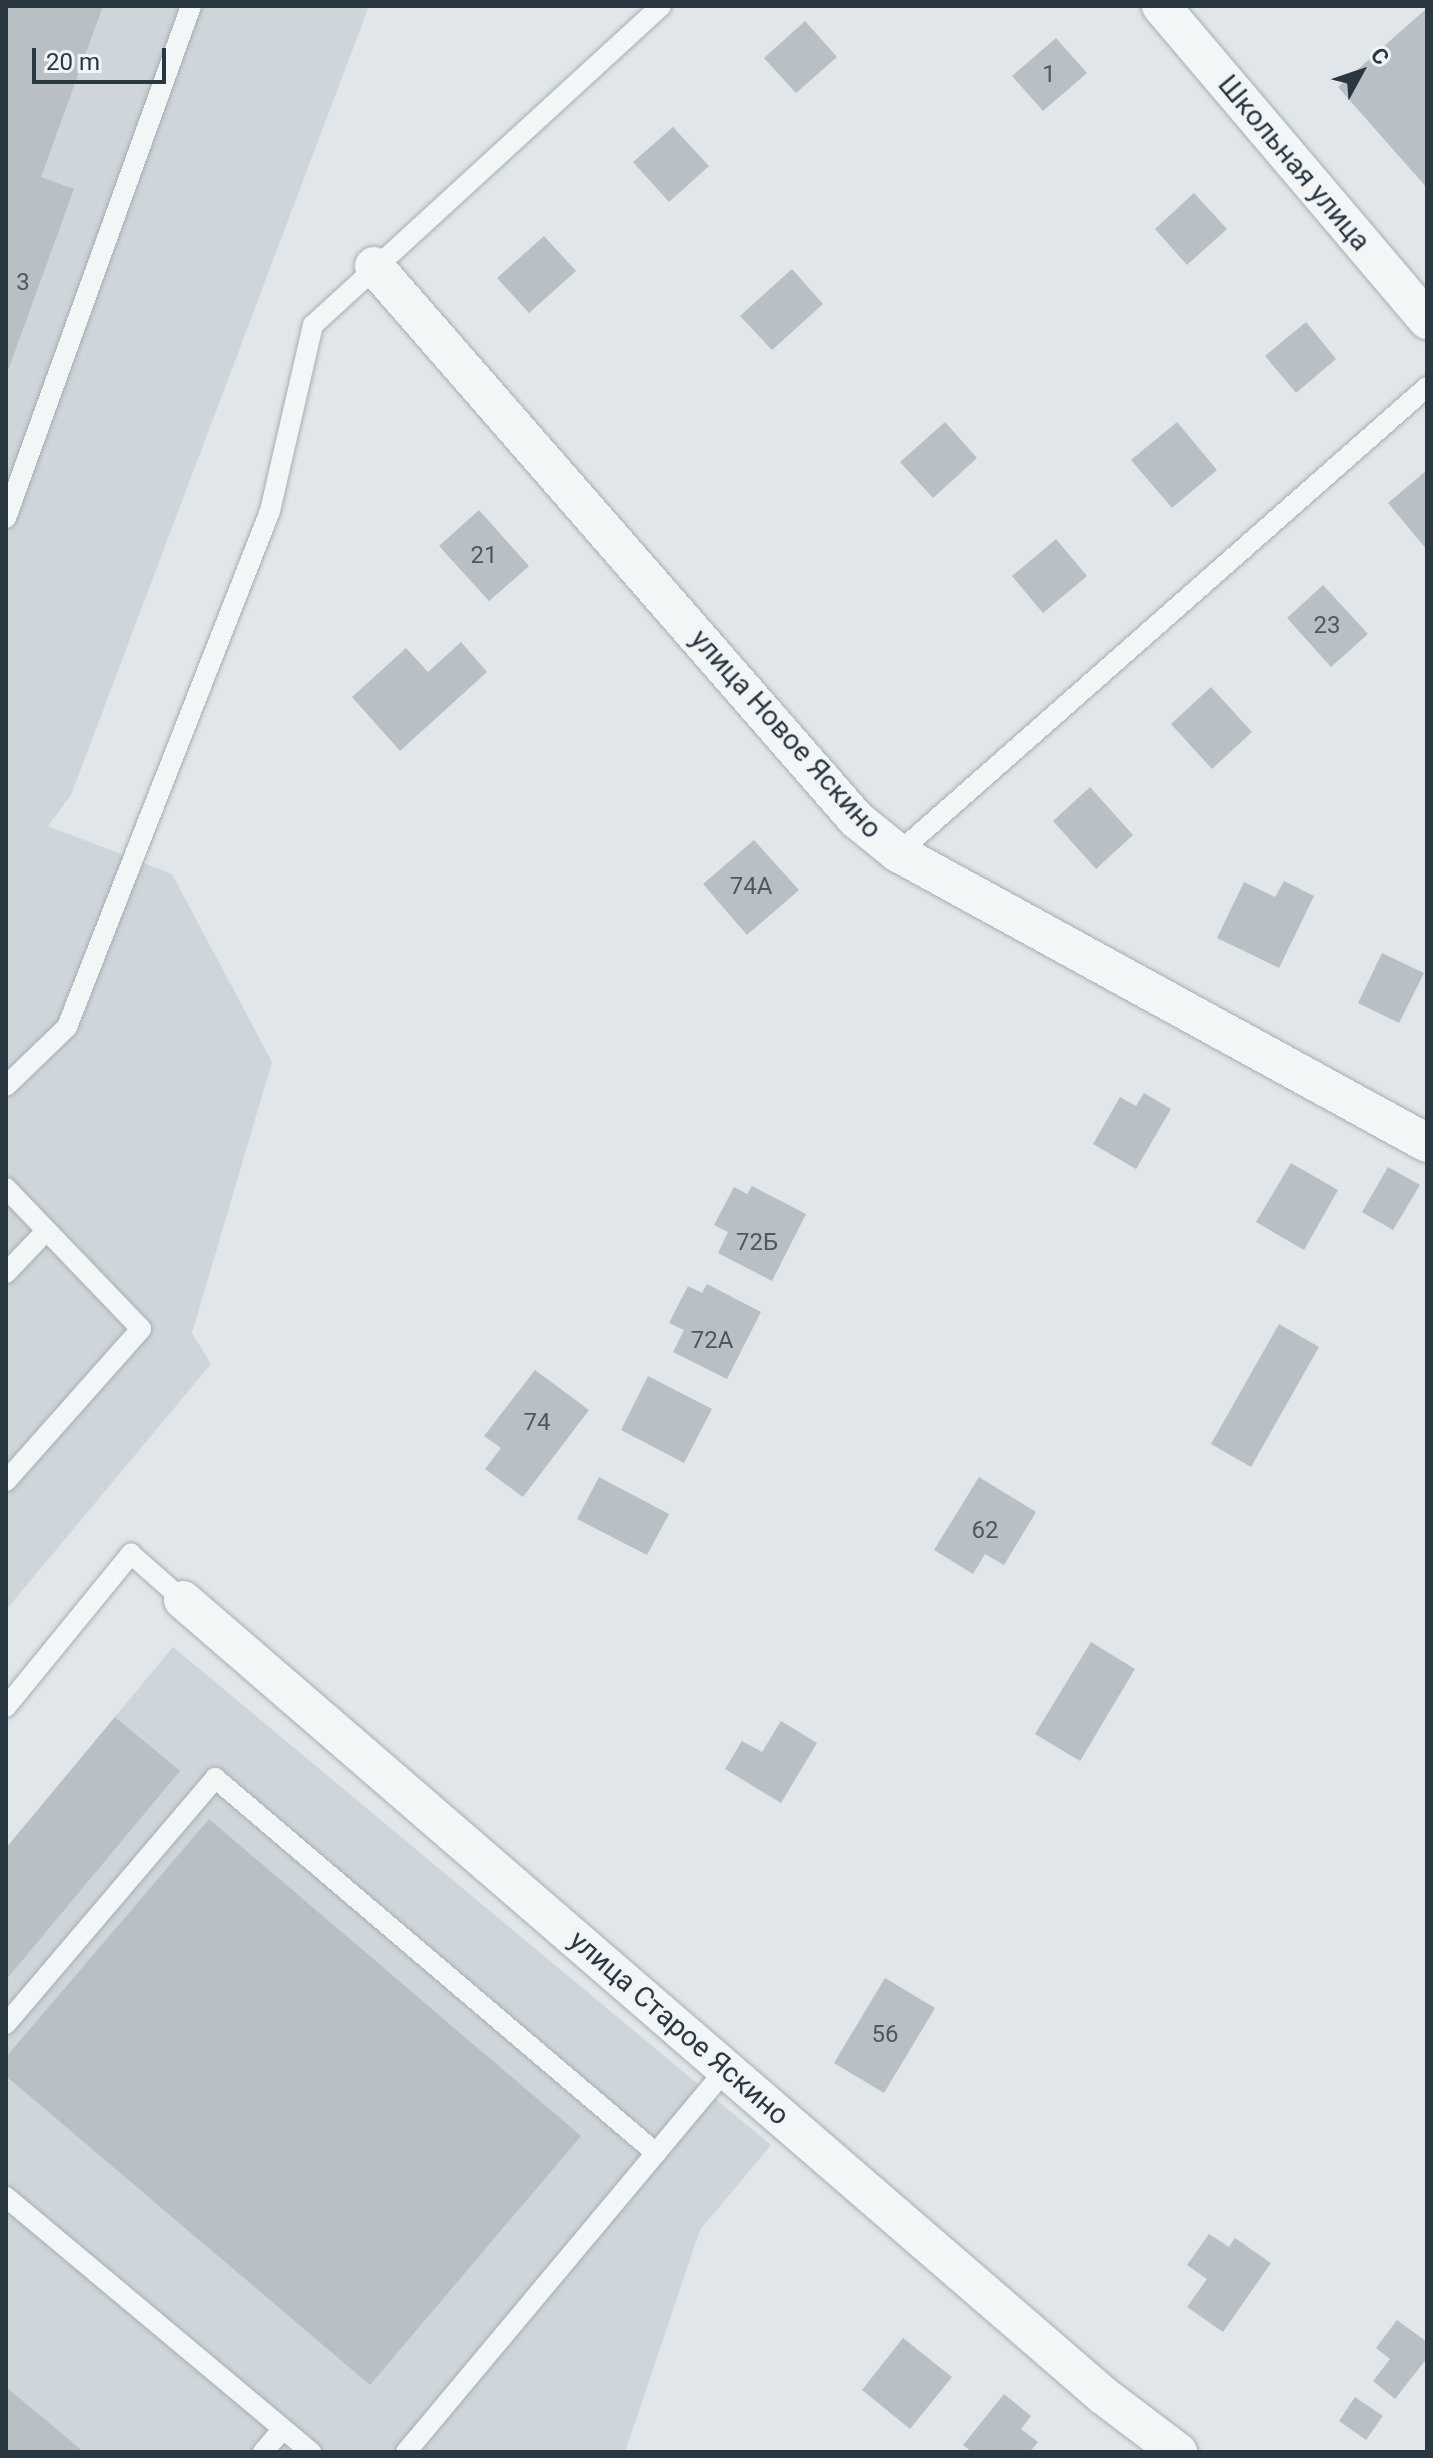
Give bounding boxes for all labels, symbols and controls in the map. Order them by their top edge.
scale bar [36,32,170,82]
north arrow [1321,32,1401,112]
text: С [1366,43,1394,70]
text: 20 m [46,48,100,76]
house number: 1 [1042,61,1056,89]
street label: Школьная улица [1211,68,1377,258]
house number: 3 [16,269,30,297]
house number: 21 [471,542,497,570]
house number: 23 [1314,612,1340,640]
street label: улица Новое Яскино [683,623,889,845]
house number: 74А [730,873,772,901]
house number: 72Б [736,1229,778,1257]
house number: 72А [691,1327,733,1355]
house number: 74 [524,1409,550,1437]
house number: 62 [972,1517,998,1545]
street label: улица Старое Яскино [562,1924,796,2132]
house number: 56 [872,2021,898,2049]

